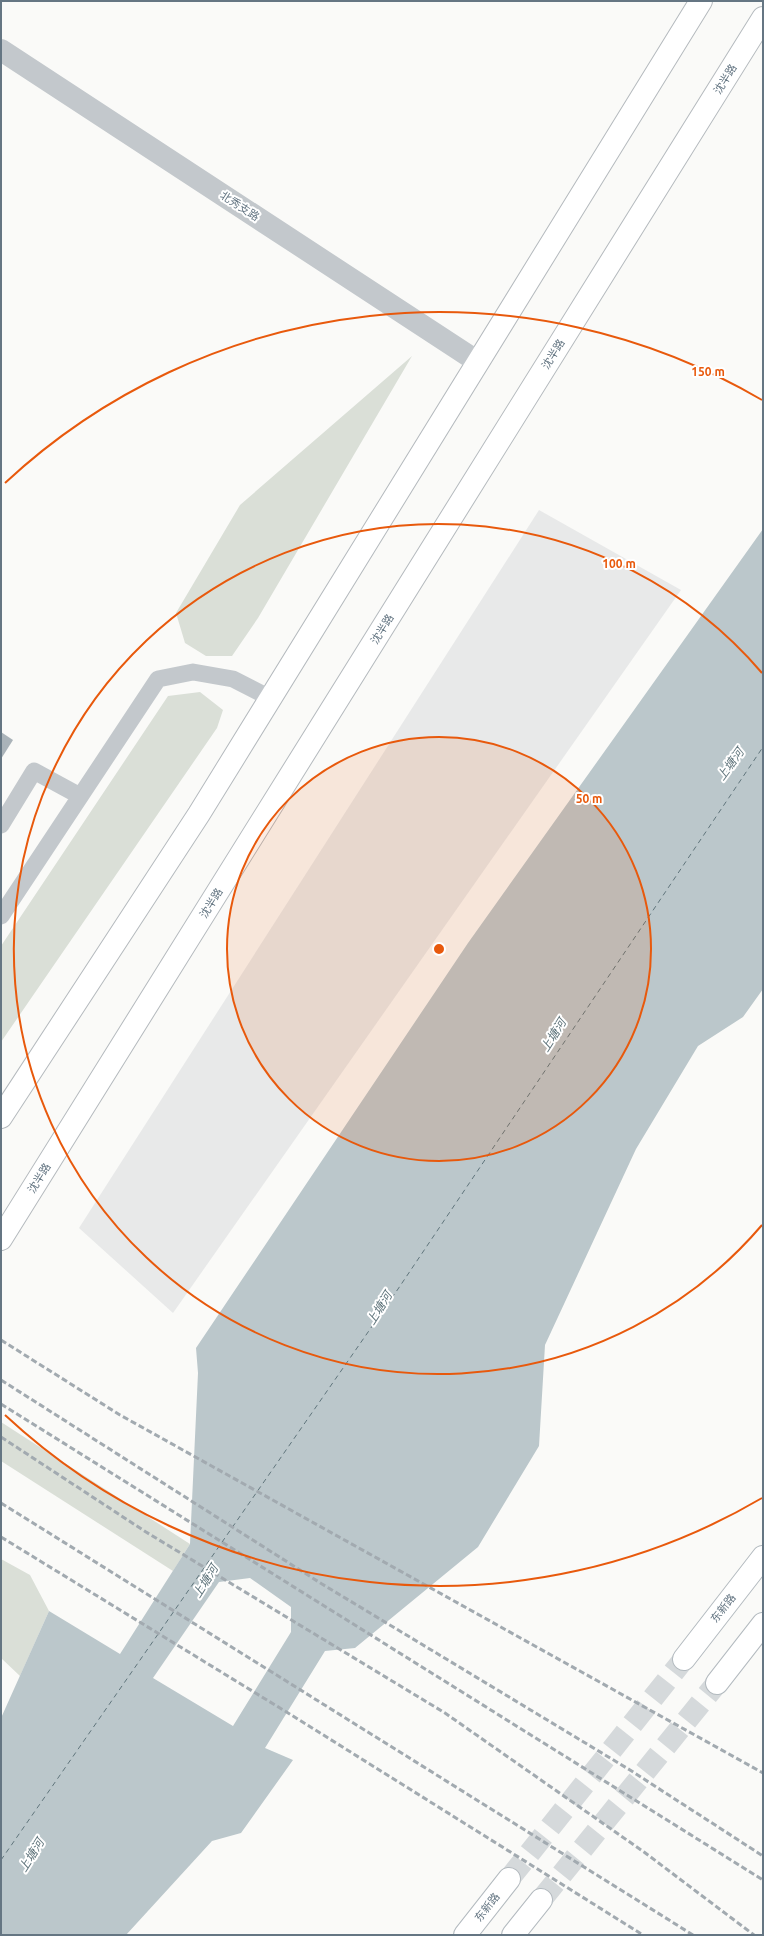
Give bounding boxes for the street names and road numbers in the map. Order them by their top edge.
street label: 沈半路 [711,62,739,96]
street label: 北秀支路 [218,189,262,223]
street label: 沈半路 [539,337,567,371]
street label: 沈半路 [368,612,396,646]
street label: 沈半路 [197,886,225,920]
street label: 沈半路 [25,1161,53,1195]
street label: 东新路 [708,1591,738,1625]
street label: 东新路 [472,1890,502,1924]

